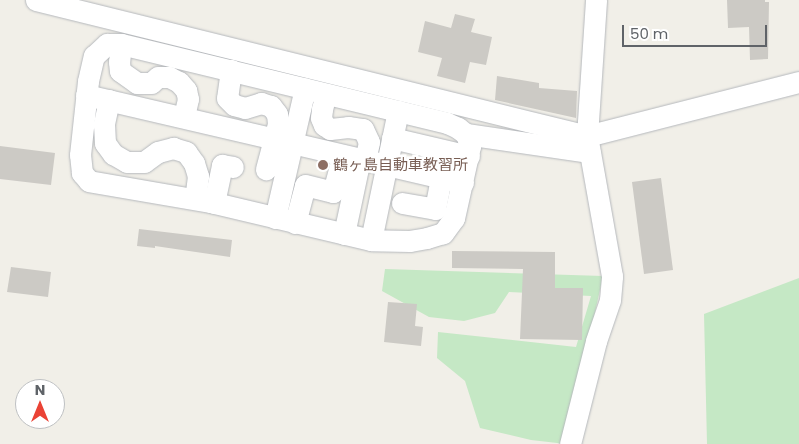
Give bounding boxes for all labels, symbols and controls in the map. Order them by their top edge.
scale bar [624,15,769,47]
text: 50 m [630,23,668,44]
place label: 鶴ヶ島自動車教習所 [333,156,468,174]
marker: 鶴ヶ島自動車教習所 [317,159,329,171]
north arrow [15,379,65,429]
text: N [35,380,45,400]

